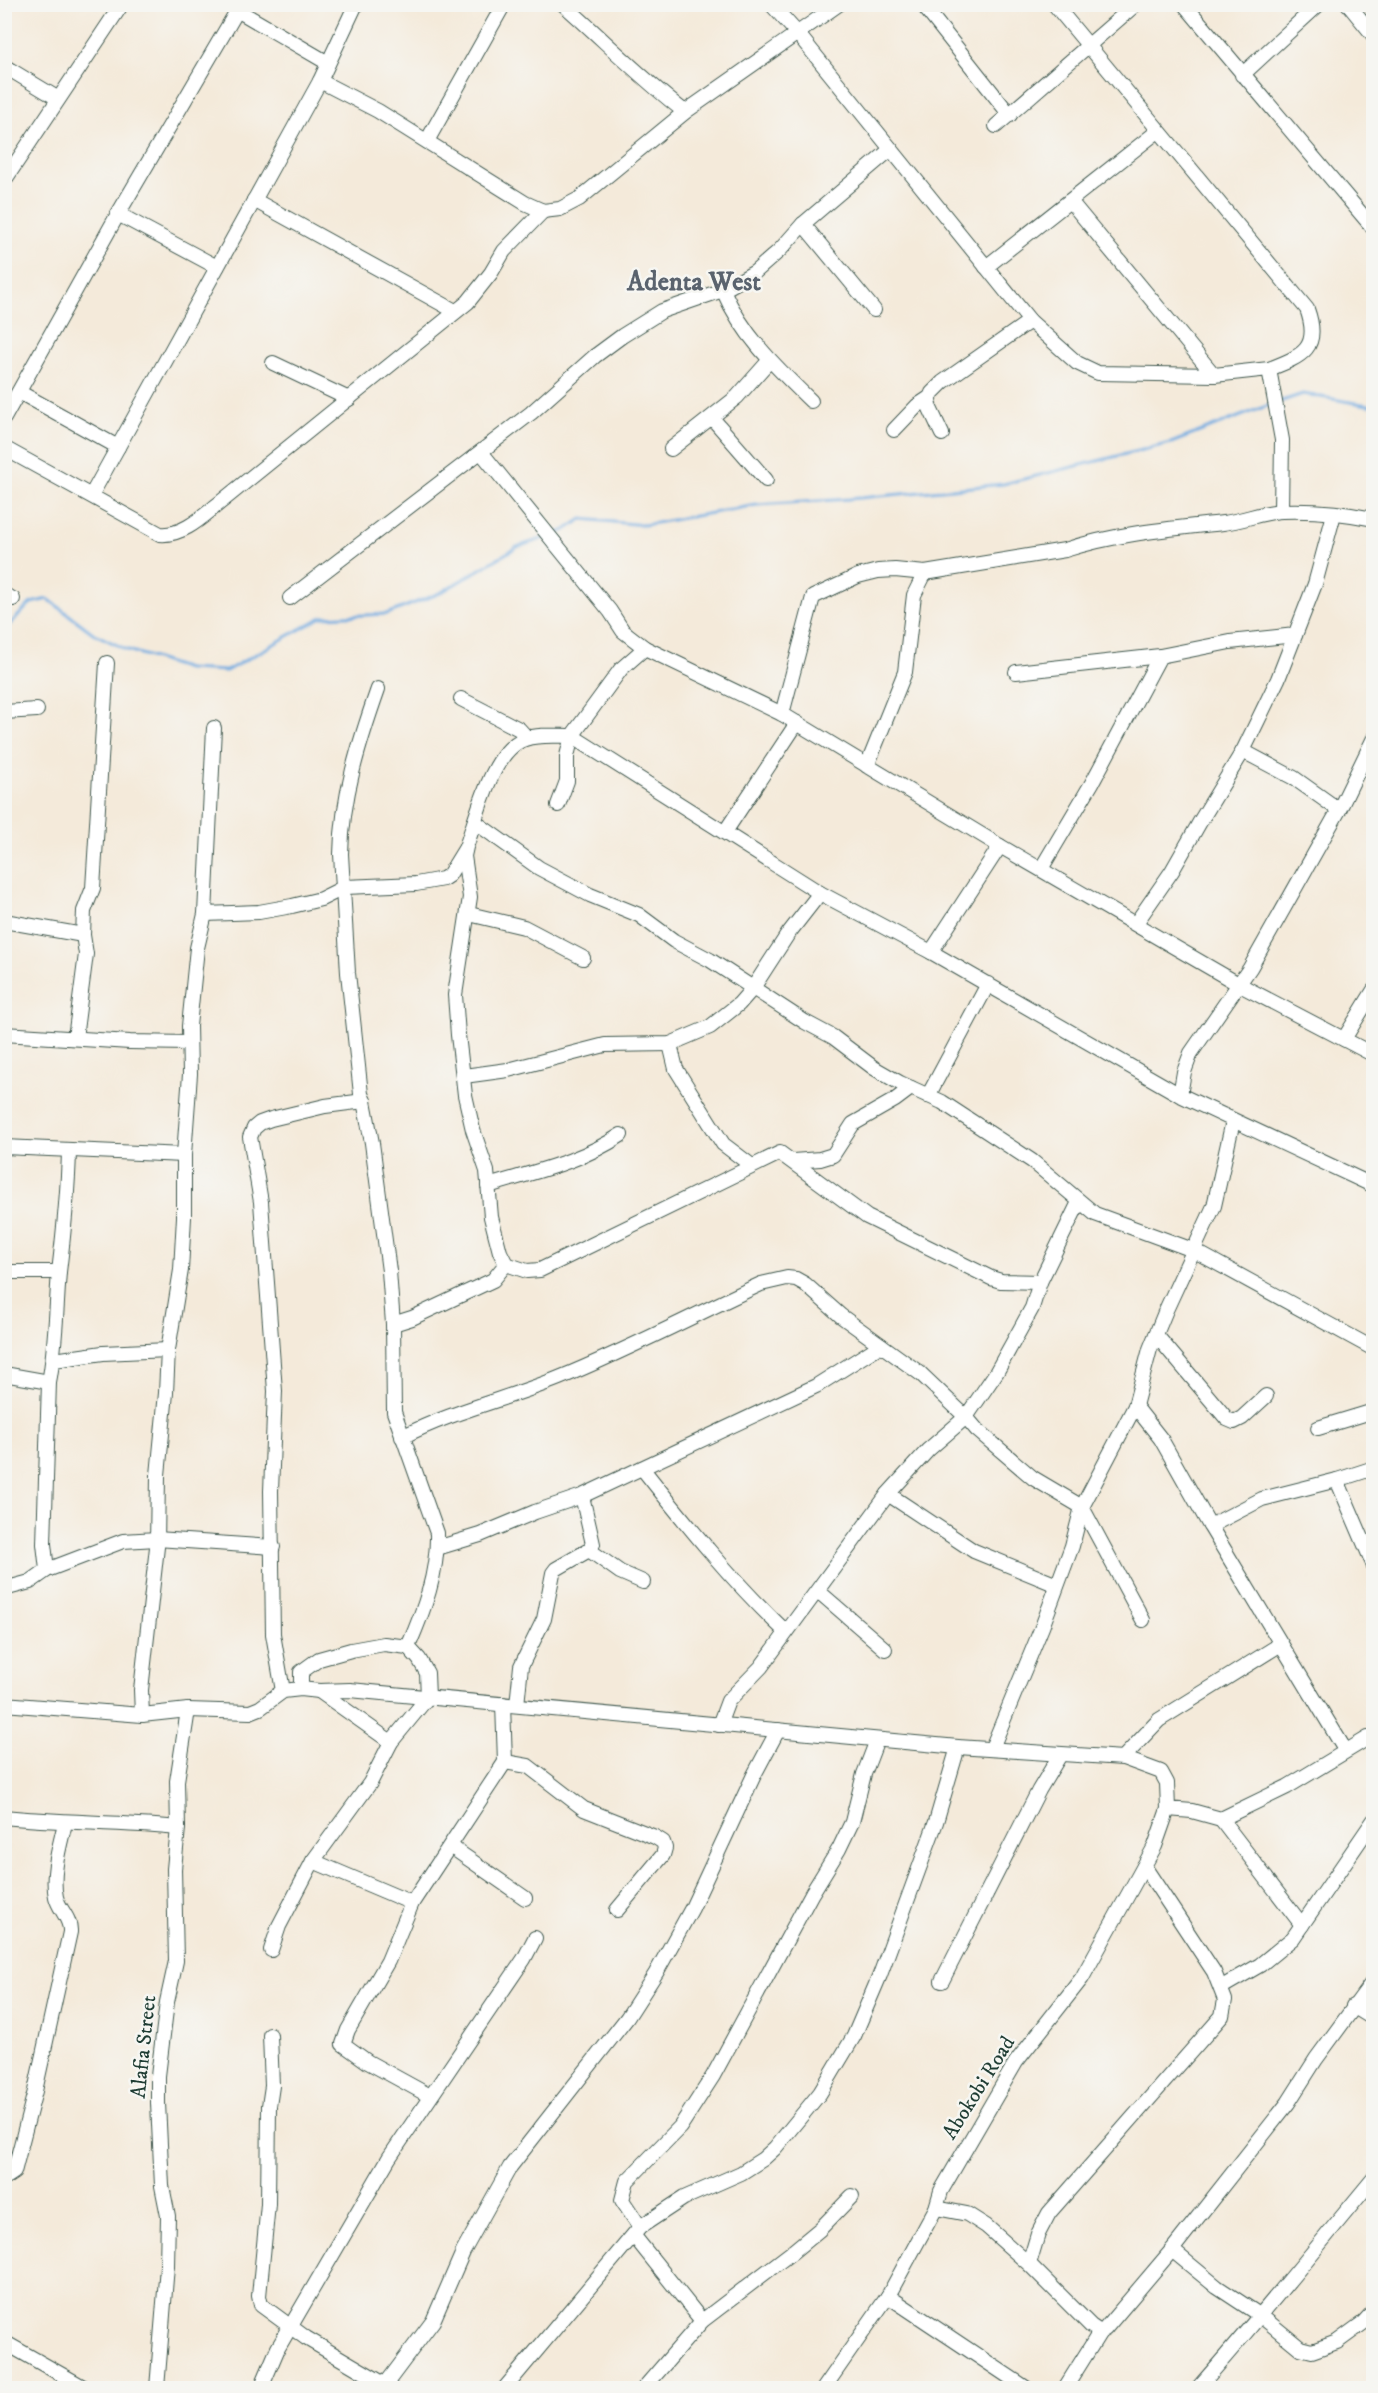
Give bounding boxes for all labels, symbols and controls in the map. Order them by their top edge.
district label: Adenta West [626,265,761,299]
street label: Alafia Street [126,1994,162,2100]
street label: Abokobi Road [937,2031,1021,2145]

